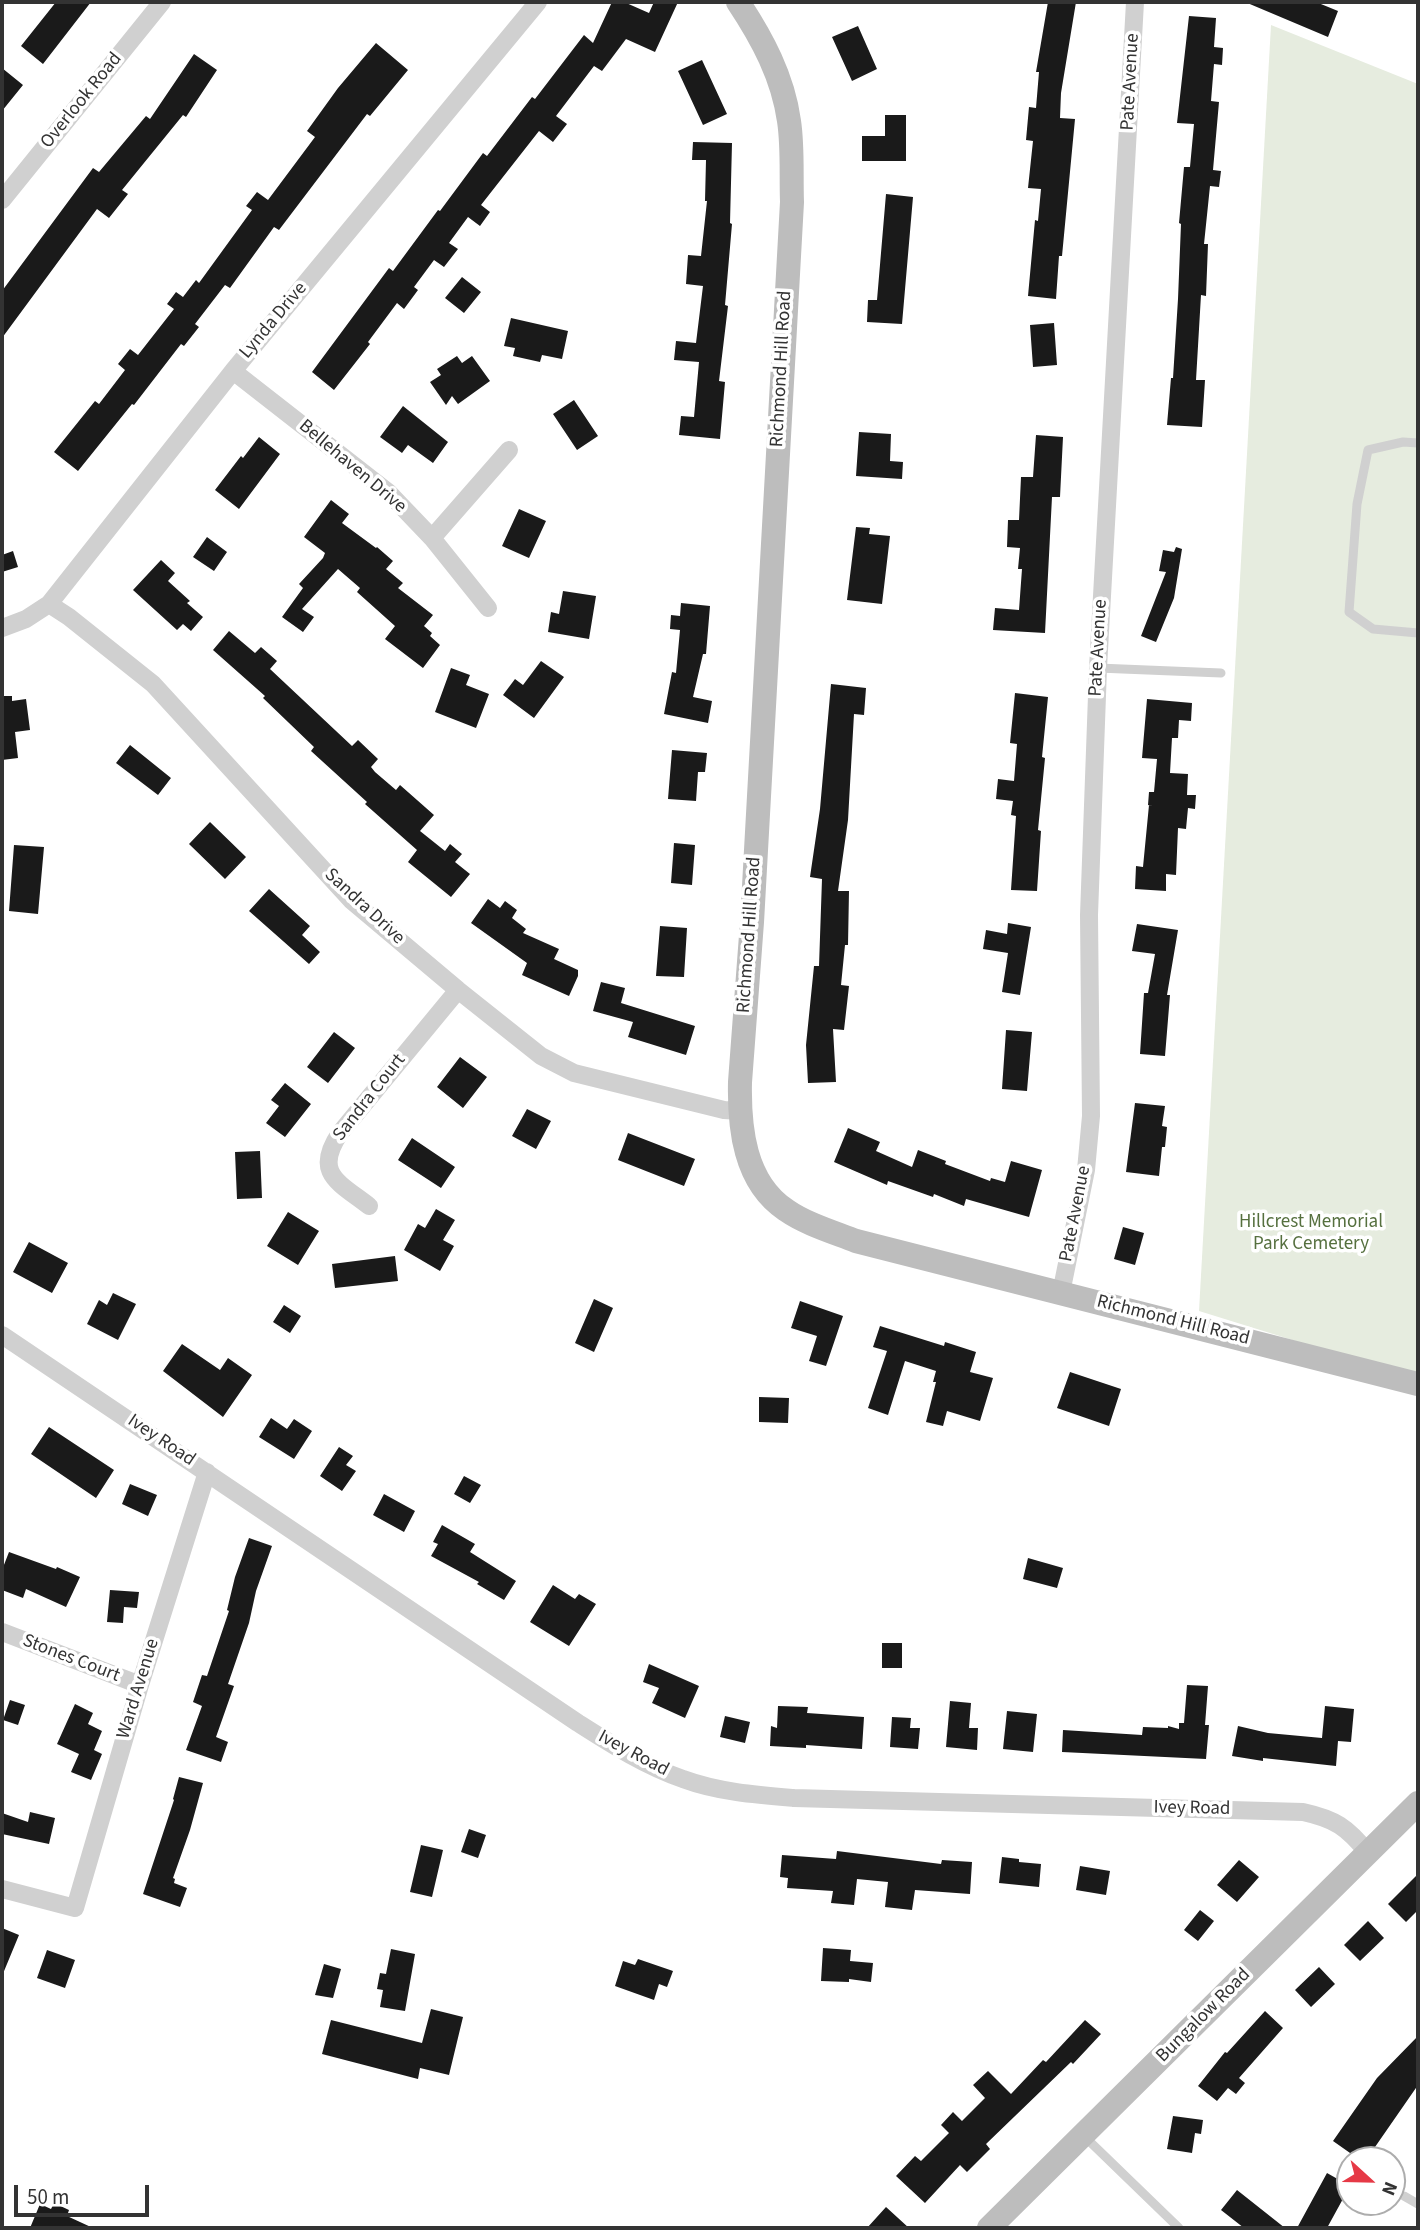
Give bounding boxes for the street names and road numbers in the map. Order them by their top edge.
street label: Pate Avenue [1117,33,1145,131]
street label: Overlook Road [36,48,128,154]
street label: Lynda Drive [235,278,313,364]
street label: Richmond Hill Road [767,290,797,448]
street label: Bellehaven Drive [294,415,410,519]
street label: Pate Avenue [1085,599,1113,697]
street label: Richmond Hill Road [733,856,767,1014]
street label: Sandra Drive [319,864,409,950]
street label: Sandra Court [329,1050,411,1146]
street label: Pate Avenue [1056,1164,1096,1264]
street label: Richmond Hill Road [1094,1291,1252,1351]
street label: Ivey Road [123,1410,199,1472]
street label: Stones Court [19,1630,123,1688]
street label: Ward Avenue [113,1636,165,1742]
street label: Ivey Road [594,1726,672,1782]
street label: Ivey Road [1153,1797,1231,1821]
street label: Bungalow Road [1152,1964,1256,2068]

